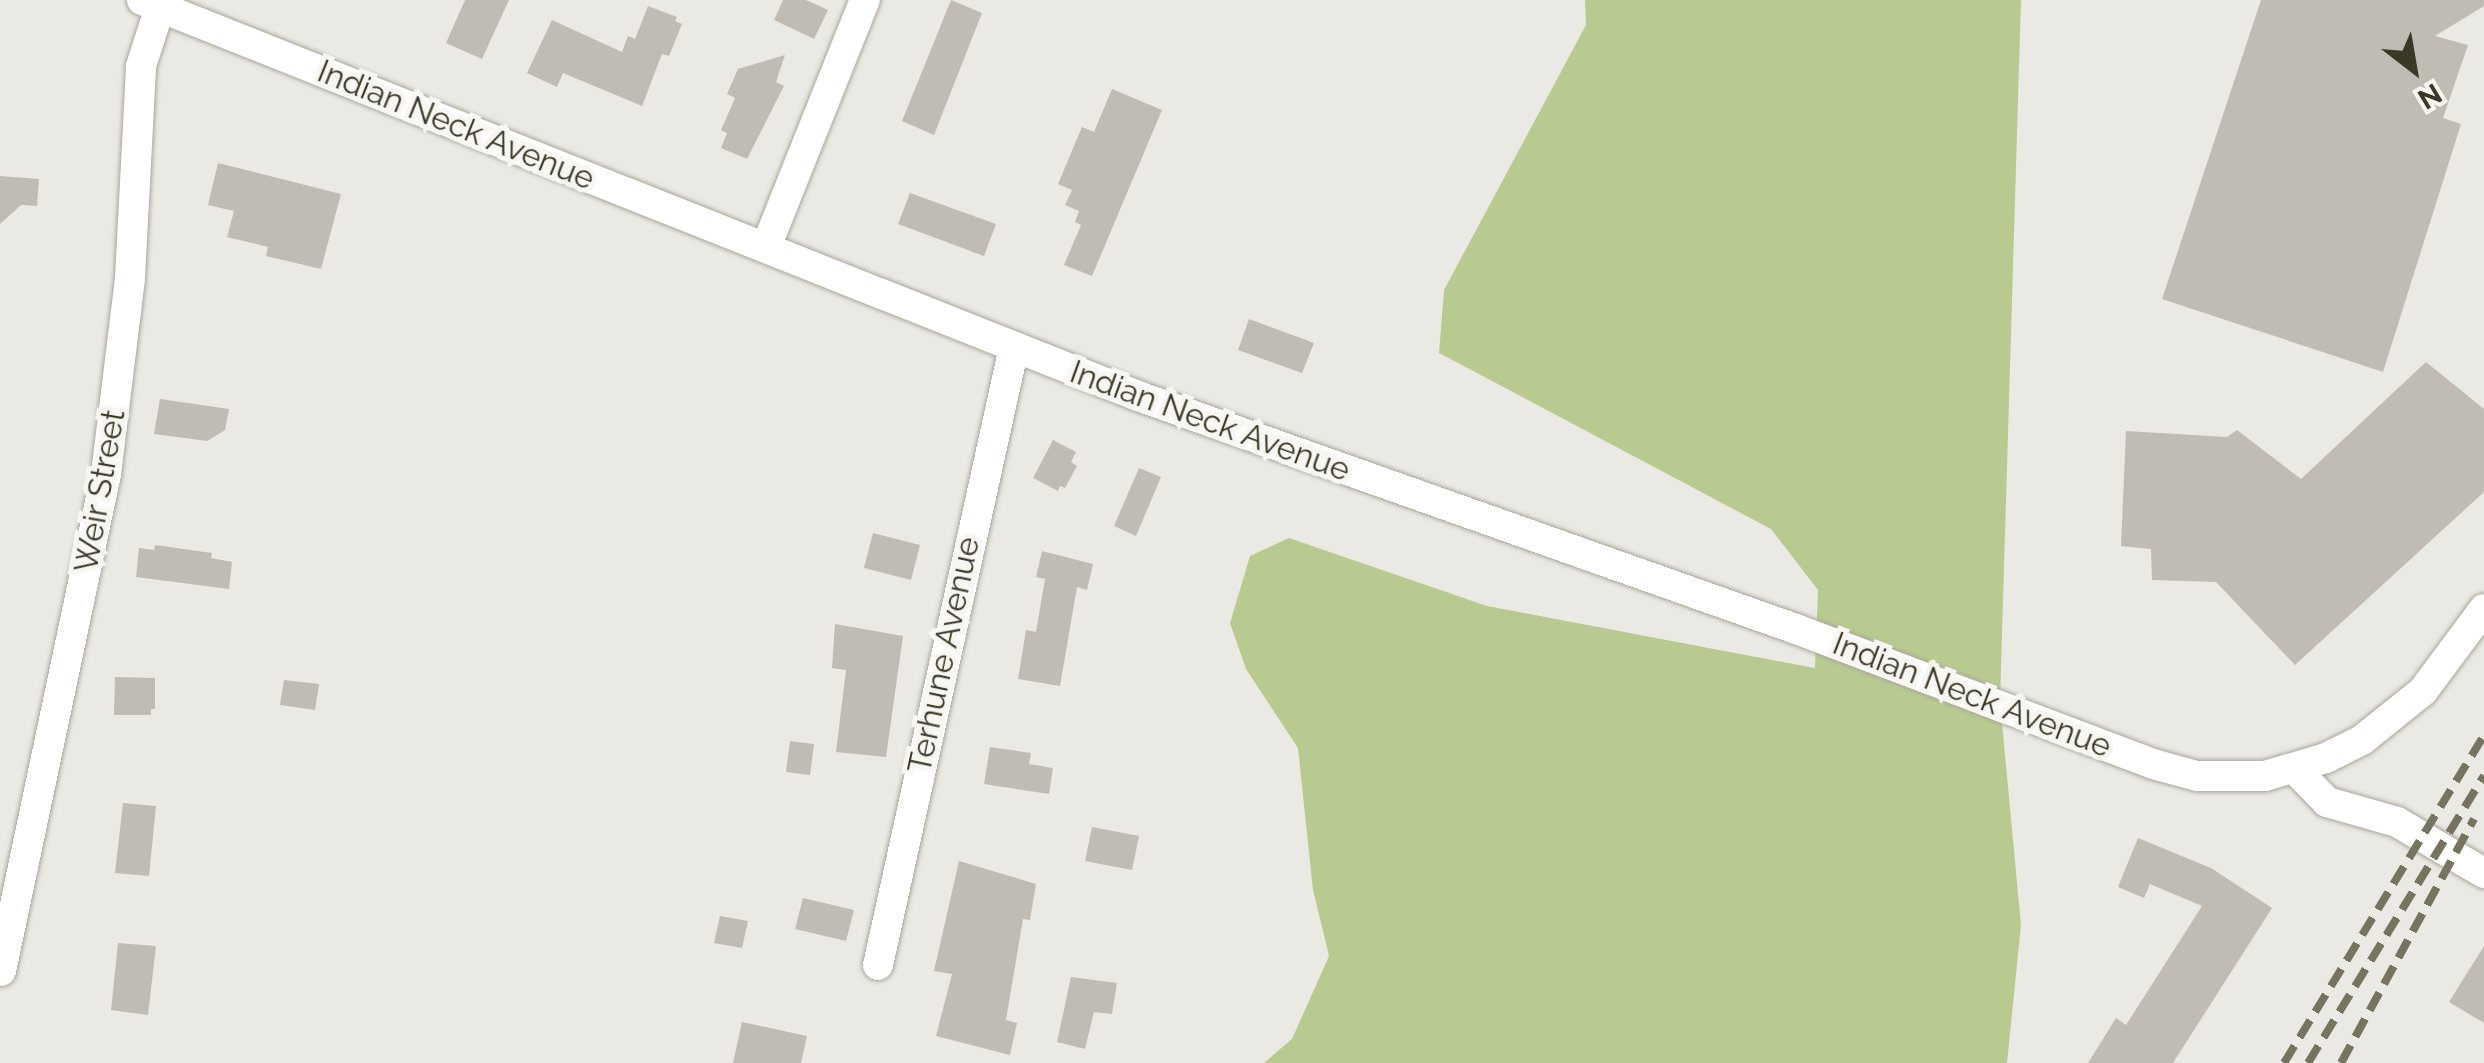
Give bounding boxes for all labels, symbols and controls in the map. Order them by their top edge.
north arrow [2364,20,2464,120]
street label: Indian Neck Avenue [312,52,600,198]
text: N [2412,76,2447,116]
street label: Indian Neck Avenue [1064,352,1356,490]
street label: Weir Street [67,406,133,576]
street label: Terhune Avenue [900,533,988,777]
street label: Indian Neck Avenue [1827,624,2117,766]

